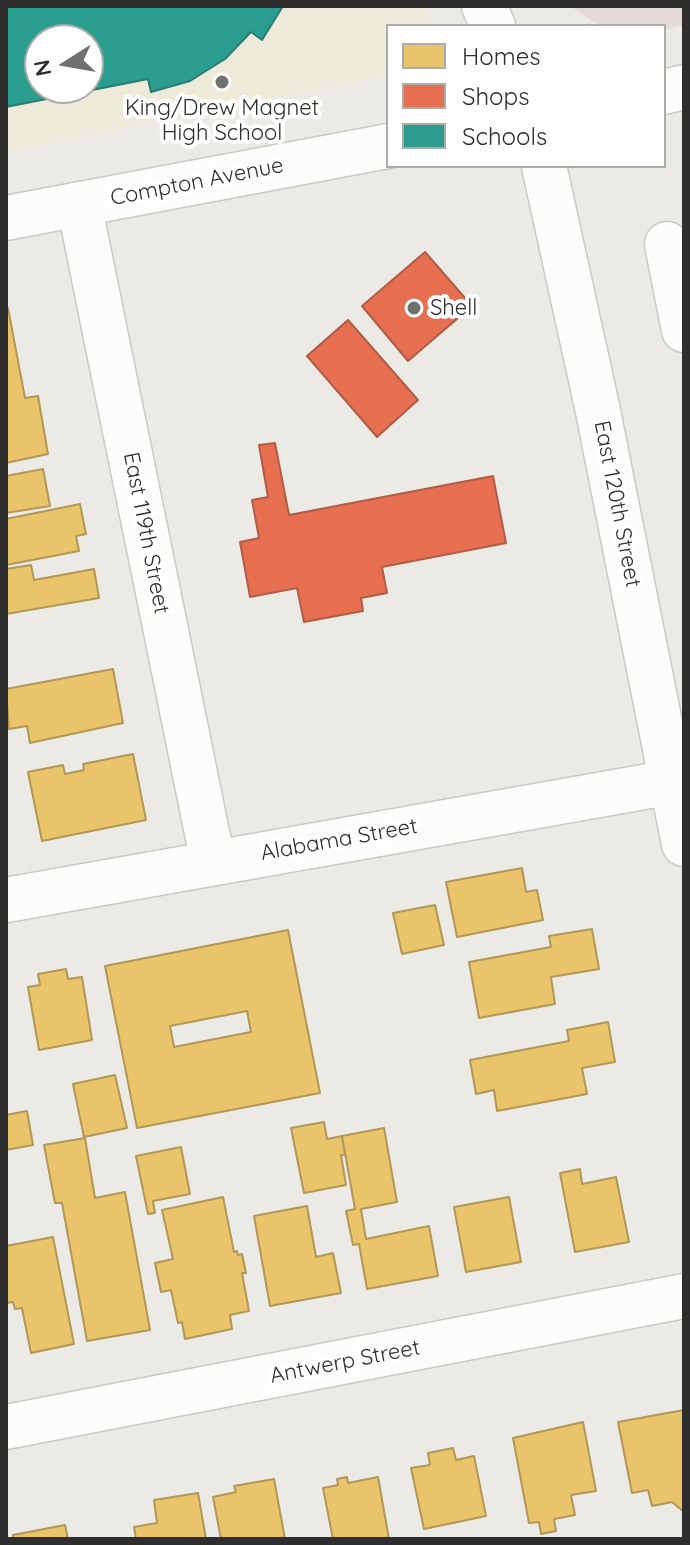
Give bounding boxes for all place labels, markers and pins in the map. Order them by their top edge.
marker: King/Drew Magnet High School [213,73,231,91]
place label: King/Drew Magnet High School [125,95,319,146]
place label: Shell [430,295,477,321]
marker: Shell [405,299,423,317]

